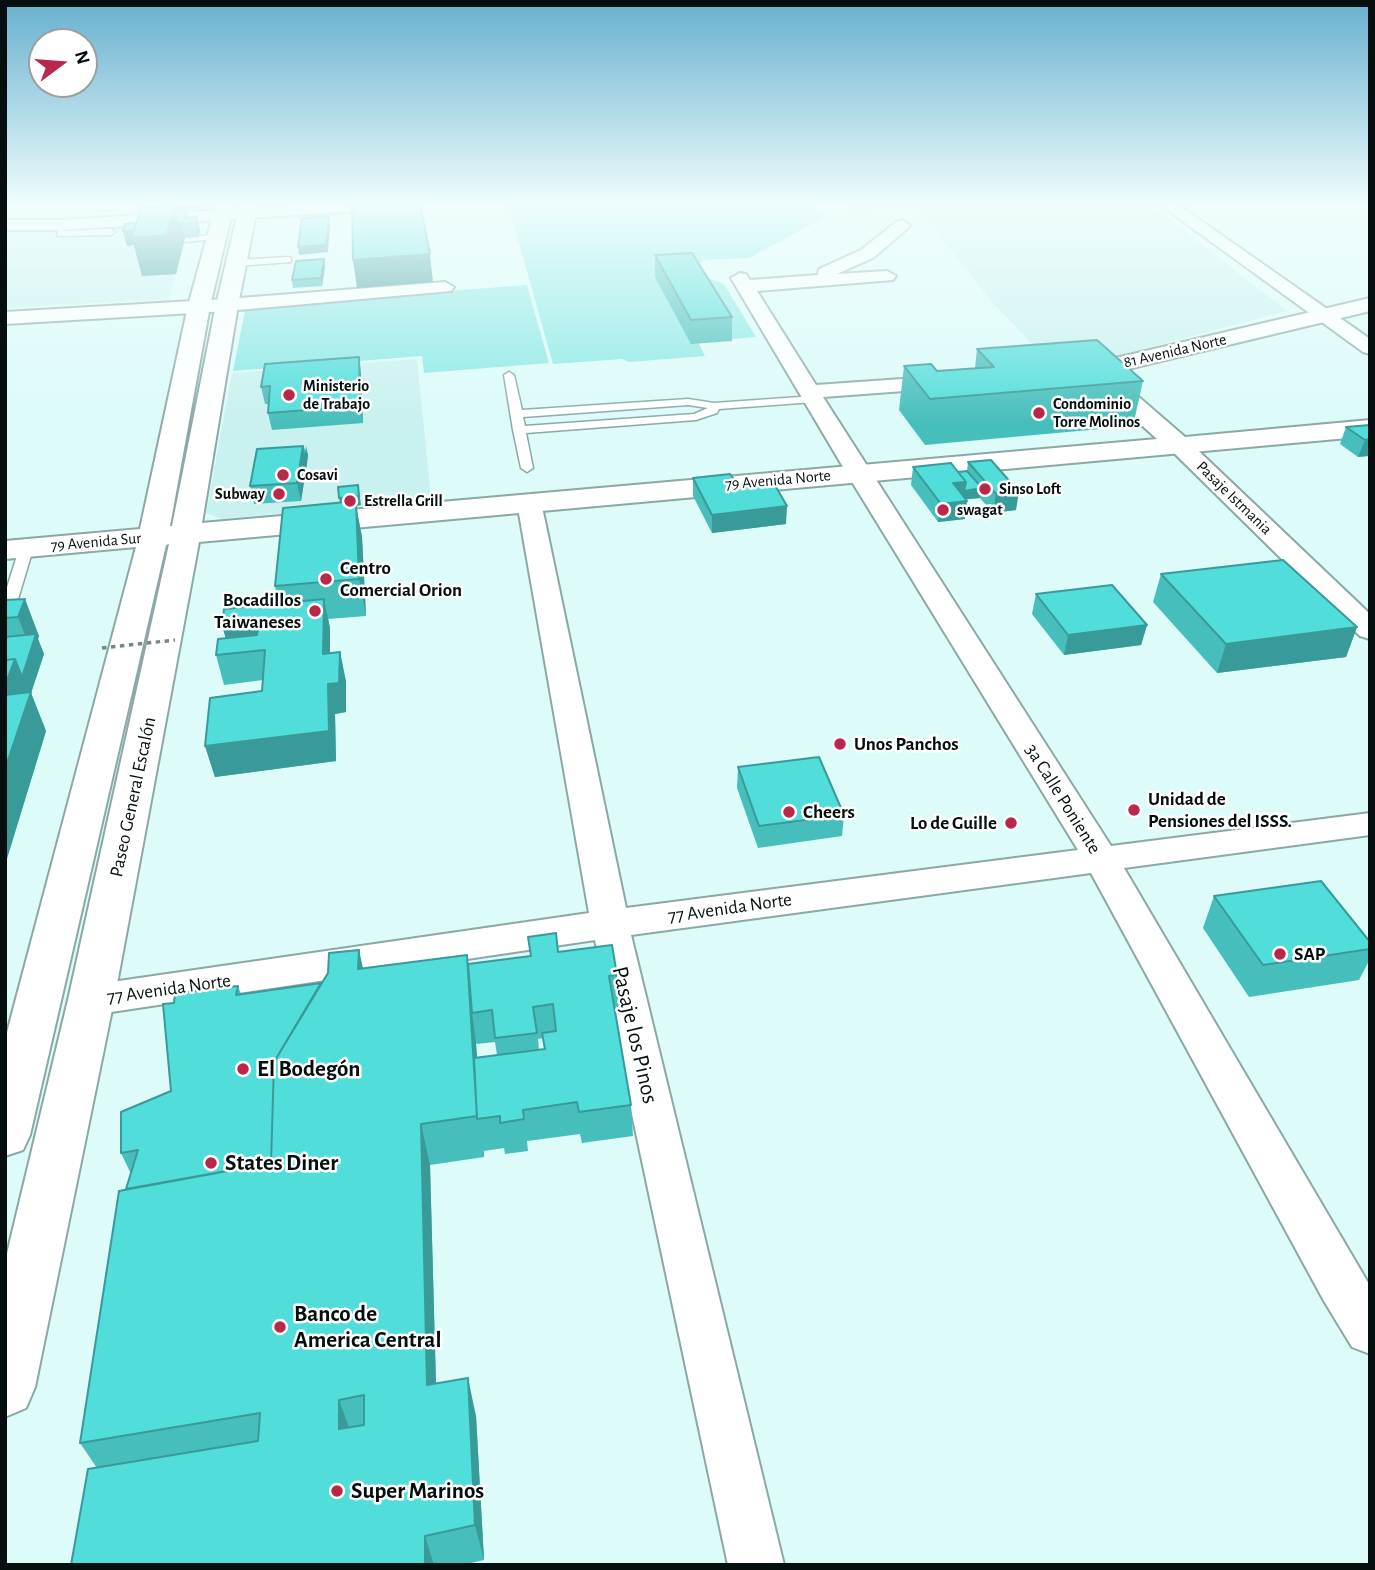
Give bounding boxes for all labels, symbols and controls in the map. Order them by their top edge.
north arrow [28,28,98,98]
text: N [71,49,93,67]
street label: 81 Avenida Norte [1122,330,1228,372]
place label: Ministerio de Trabajo [303,376,370,414]
marker: Ministerio de Trabajo [281,387,297,403]
place label: Condominio Torre Molinos [1053,394,1140,432]
marker: Condominio Torre Molinos [1031,405,1047,421]
street label: Pasaje Istmania [1192,457,1276,539]
place label: Cosavi [297,465,338,485]
street label: 79 Avenida Norte [724,466,832,494]
marker: Cosavi [275,467,291,483]
place label: Sinso Loft [999,479,1061,499]
marker: Sinso Loft [977,481,993,497]
place label: Subway [215,484,265,504]
marker: Subway [271,486,287,502]
place label: Estrella Grill [364,491,443,511]
marker: Estrella Grill [342,493,358,509]
place label: swagat [957,500,1003,520]
marker: swagat [935,502,951,518]
street label: 79 Avenida Sur [50,528,142,556]
place label: Centro Comercial Orion [340,557,462,601]
marker: Centro Comercial Orion [318,571,334,587]
place label: Bocadillos Taiwaneses [214,589,301,633]
marker: Bocadillos Taiwaneses [307,603,323,619]
street label: Paseo General Escalón [105,715,161,879]
place label: Unos Panchos [854,733,959,755]
marker: Unos Panchos [832,736,848,752]
street label: 3a Calle Poniente [1020,740,1106,858]
place label: Unidad de Pensiones del ISSS. [1148,788,1292,832]
place label: Cheers [803,801,855,823]
marker: Unidad de Pensiones del ISSS. [1126,802,1142,818]
marker: Cheers [781,804,797,820]
place label: Lo de Guille [910,812,997,834]
marker: Lo de Guille [1003,815,1019,831]
street label: 77 Avenida Norte [667,888,793,928]
place label: SAP [1294,943,1325,965]
marker: SAP [1272,946,1288,962]
street label: Pasaje los Pinos [606,964,664,1106]
street label: 77 Avenida Norte [106,969,232,1009]
place label: El Bodegón [257,1055,360,1083]
marker: El Bodegón [235,1061,251,1077]
place label: States Diner [225,1149,338,1177]
marker: States Diner [203,1155,219,1171]
place label: Banco de America Central [294,1300,441,1354]
marker: Banco de America Central [272,1319,288,1335]
place label: Super Marinos [351,1477,484,1505]
marker: Super Marinos [329,1483,345,1499]

